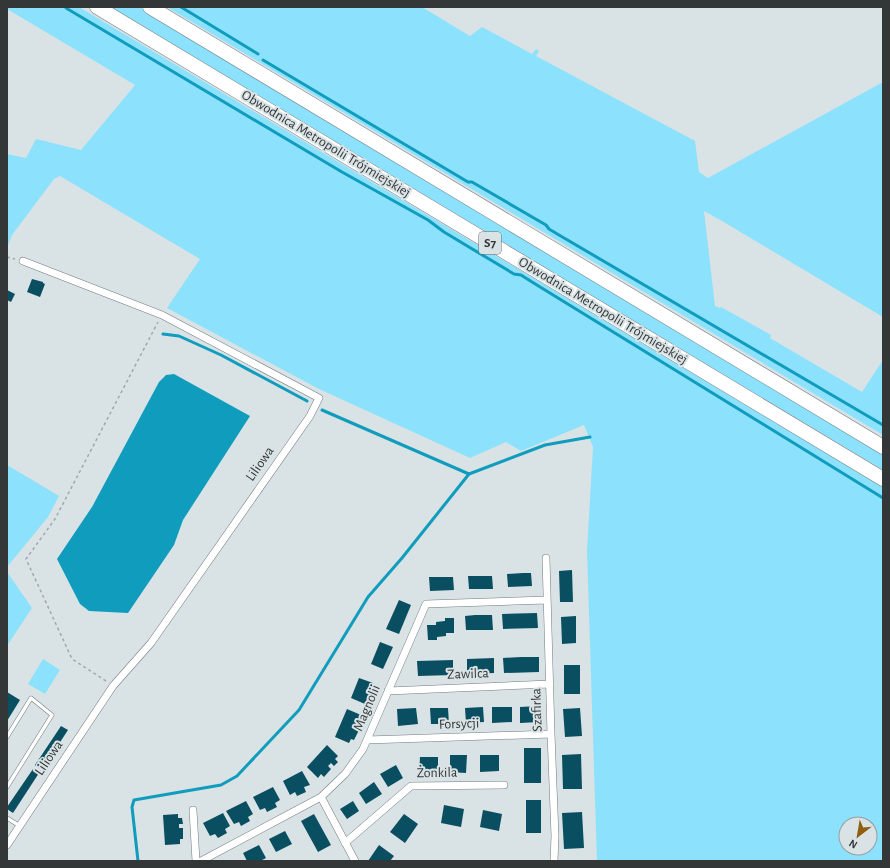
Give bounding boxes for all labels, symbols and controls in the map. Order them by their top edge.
street label: Obwodnica Metropolii Trójmiejskiej [239,88,413,200]
road number: S7 [479,232,501,254]
street label: Obwodnica Metropolii Trójmiejskiej [516,255,690,367]
street label: Liliowa [243,444,277,484]
street label: Zawilca [447,666,490,682]
street label: Magnolii [351,683,383,733]
street label: Szafirka [529,687,545,732]
street label: Forsycji [439,716,479,732]
street label: Liliowa [32,738,66,778]
street label: Żonkila [416,763,458,780]
north arrow [838,816,878,856]
text: N [847,837,859,851]

